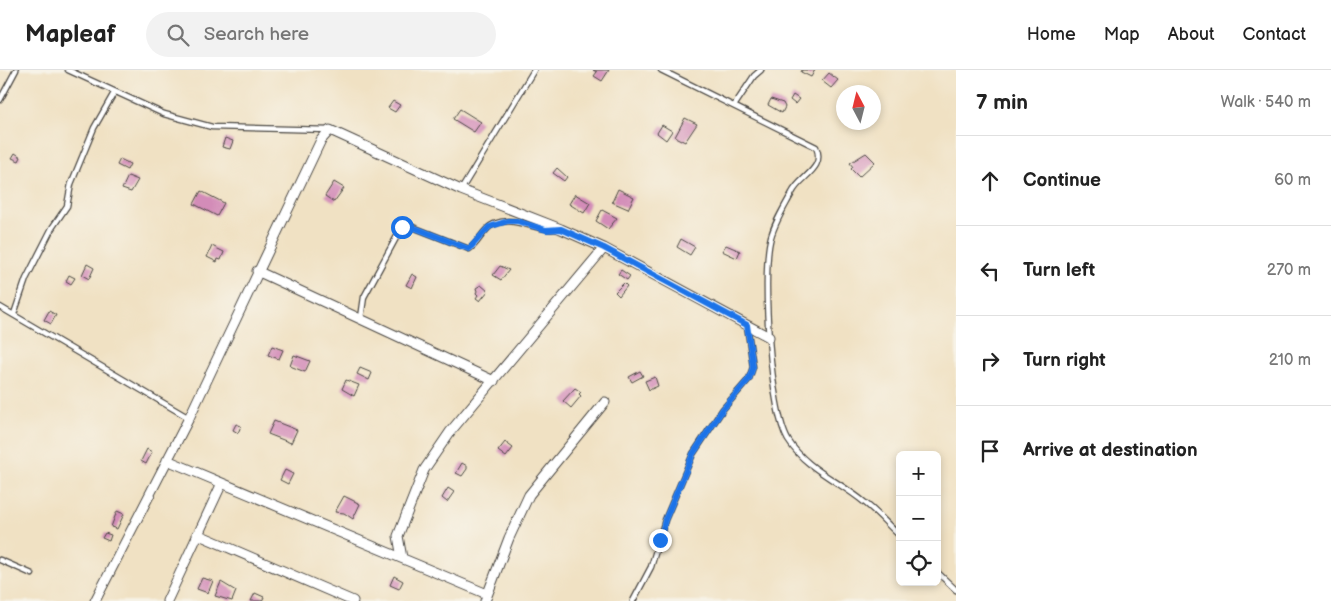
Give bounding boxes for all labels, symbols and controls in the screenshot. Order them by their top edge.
search box [146,12,496,57]
text: Mapleaf [25,20,116,49]
icon: search [164,21,192,49]
text: Search here [204,23,309,46]
text: Home [1027,24,1076,45]
text: Map [1104,24,1140,45]
text: About [1168,24,1215,45]
text: Contact [1243,24,1306,45]
north arrow [836,85,881,130]
text: 7 min [976,90,1028,115]
text: Walk · 540 m [1221,93,1311,112]
icon: ahead [976,167,1004,195]
text: Continue [1023,169,1101,192]
text: 60 m [1274,171,1311,190]
route start [391,216,414,239]
icon: left [976,257,1004,285]
text: Turn left [1023,259,1095,282]
text: 270 m [1267,261,1311,280]
icon: right [976,347,1004,375]
text: Turn right [1023,349,1106,372]
text: 210 m [1269,351,1311,370]
icon: arrive [976,437,1004,465]
text: Arrive at destination [1023,439,1198,462]
map controls [896,451,941,586]
button: + [896,451,941,496]
button: − [896,496,941,541]
route end [649,529,672,552]
button: locate [896,541,941,586]

